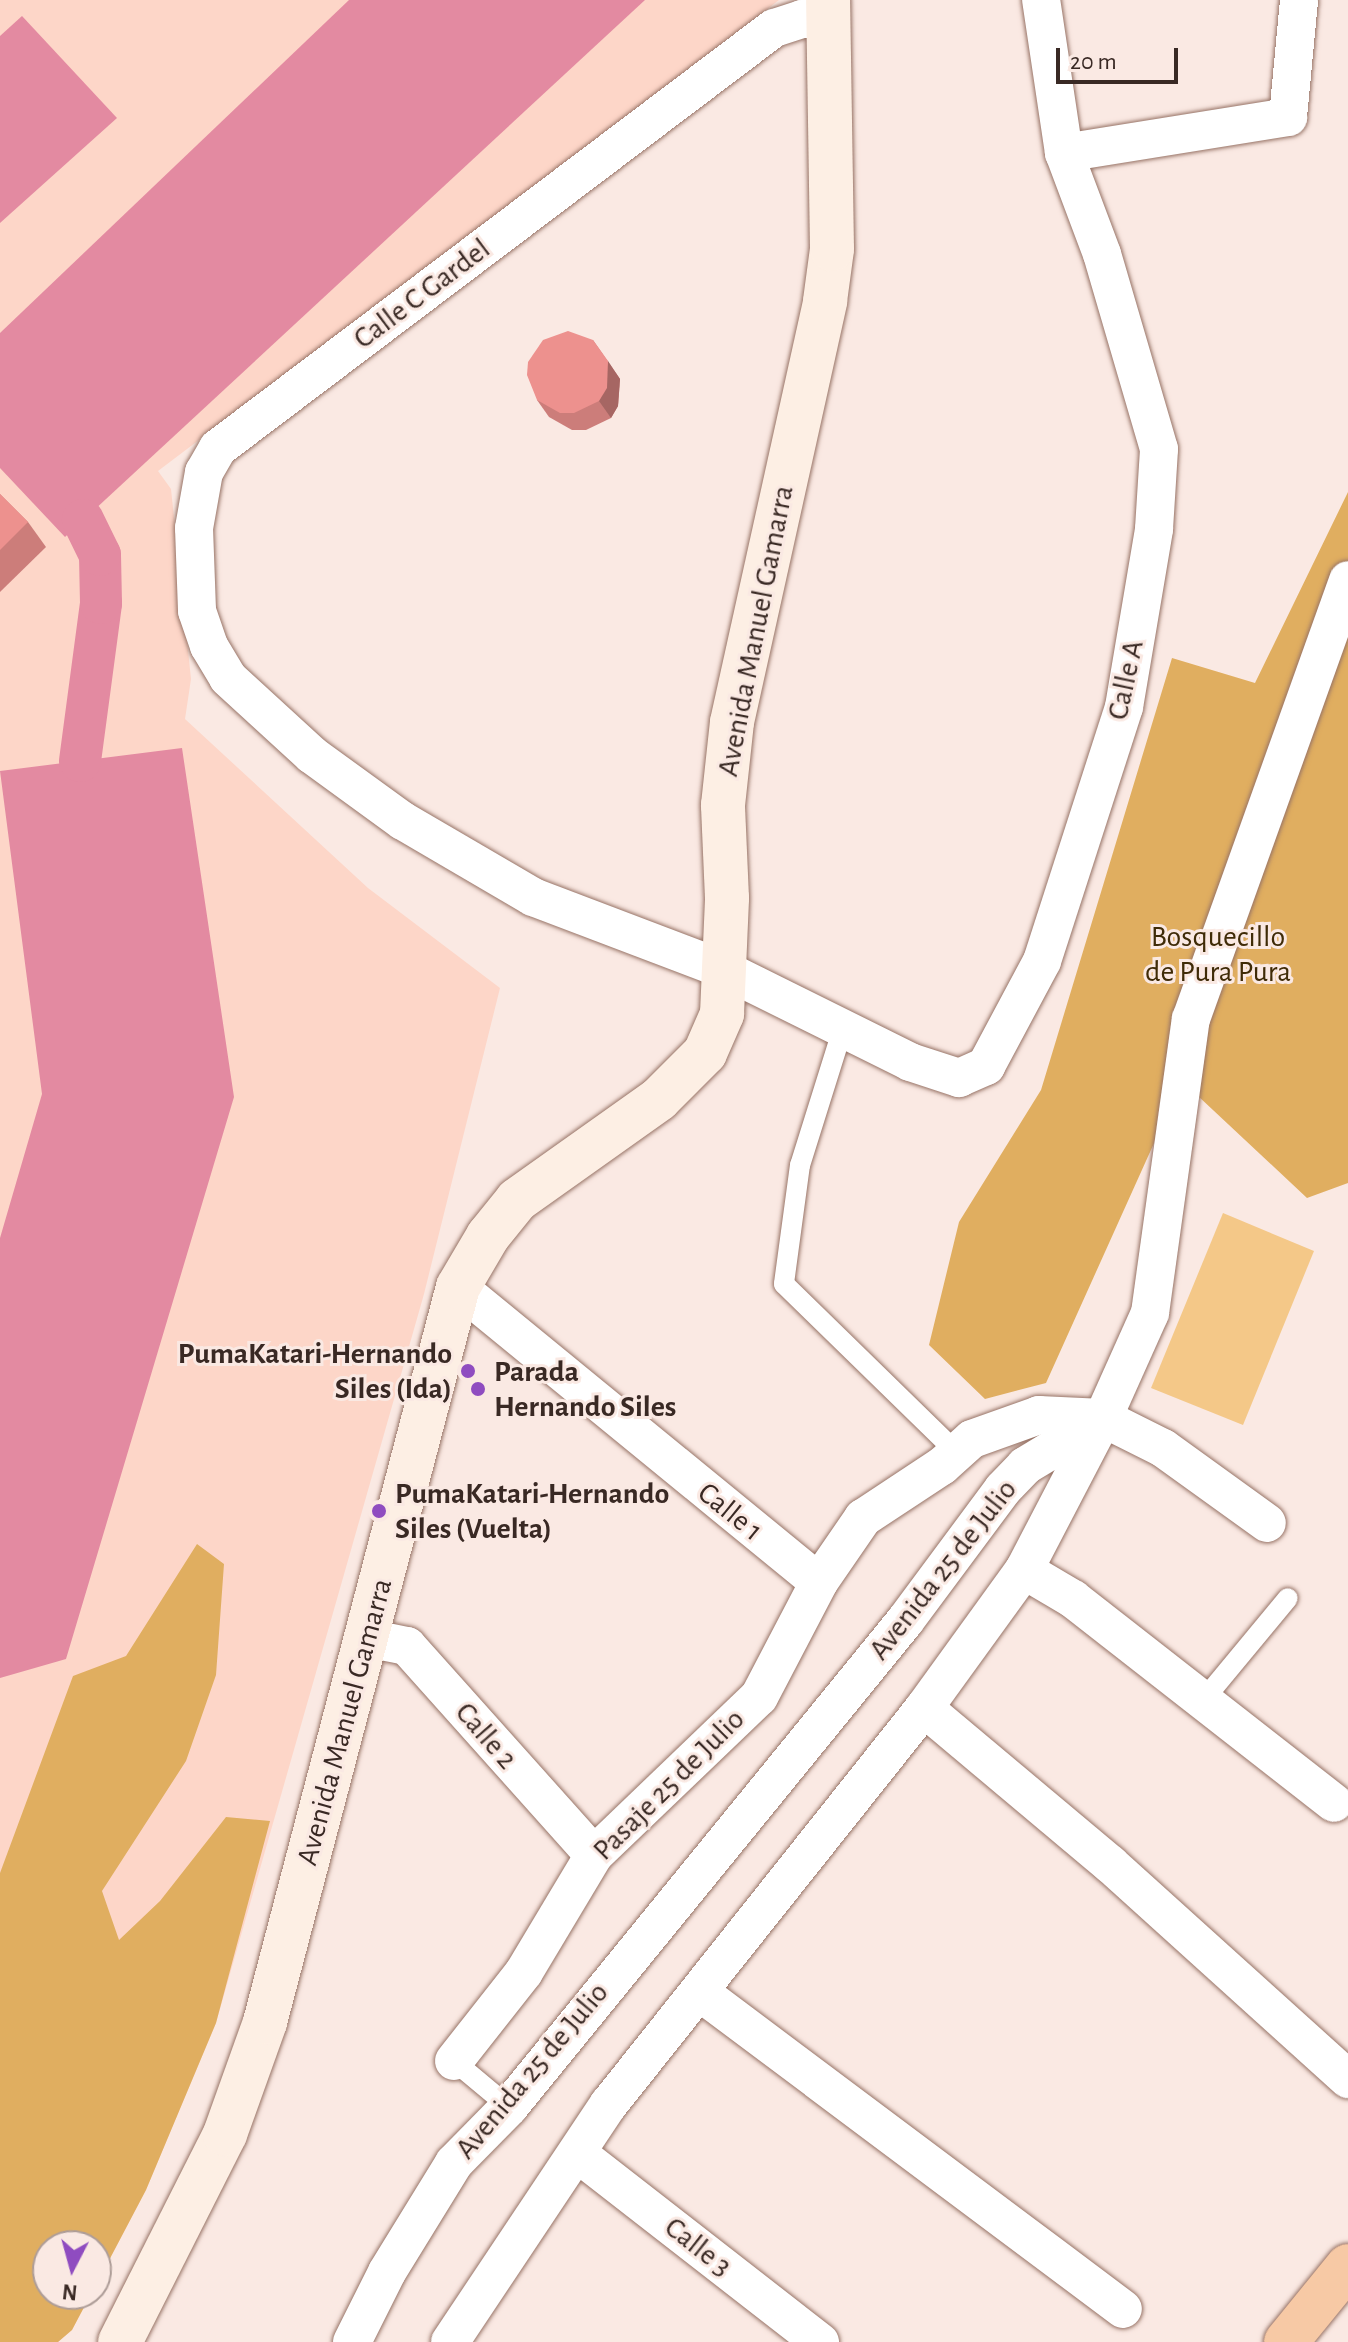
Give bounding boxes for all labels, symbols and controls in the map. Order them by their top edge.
scale bar [1060,32,1182,82]
text: 20 m [1070,50,1117,74]
street label: Calle C Gardel [347,231,497,357]
street label: Avenida Manuel Gamarra [710,482,802,780]
street label: Calle A [1100,637,1152,723]
park label: Bosquecillo de Pura Pura [1145,919,1291,990]
place label: PumaKatari-Hernando Siles (Ida) [178,1336,452,1406]
place label: Parada Hernando Siles [494,1354,676,1424]
marker: PumaKatari-Hernando Siles (Ida) [459,1362,477,1380]
marker: Parada Hernando Siles [469,1380,487,1398]
street label: Avenida 25 de Julio [861,1473,1025,1667]
street label: Calle 1 [690,1475,770,1549]
place label: PumaKatari-Hernando Siles (Vuelta) [395,1476,669,1546]
marker: PumaKatari-Hernando Siles (Vuelta) [370,1502,388,1520]
street label: Avenida Manuel Gamarra [289,1575,401,1869]
street label: Calle 2 [447,1695,525,1777]
street label: Pasaje 25 de Julio [586,1702,752,1868]
street label: Avenida 25 de Julio [448,1976,616,2166]
street label: Calle 3 [657,2210,739,2284]
north arrow [32,2230,112,2310]
text: N [61,2280,78,2304]

